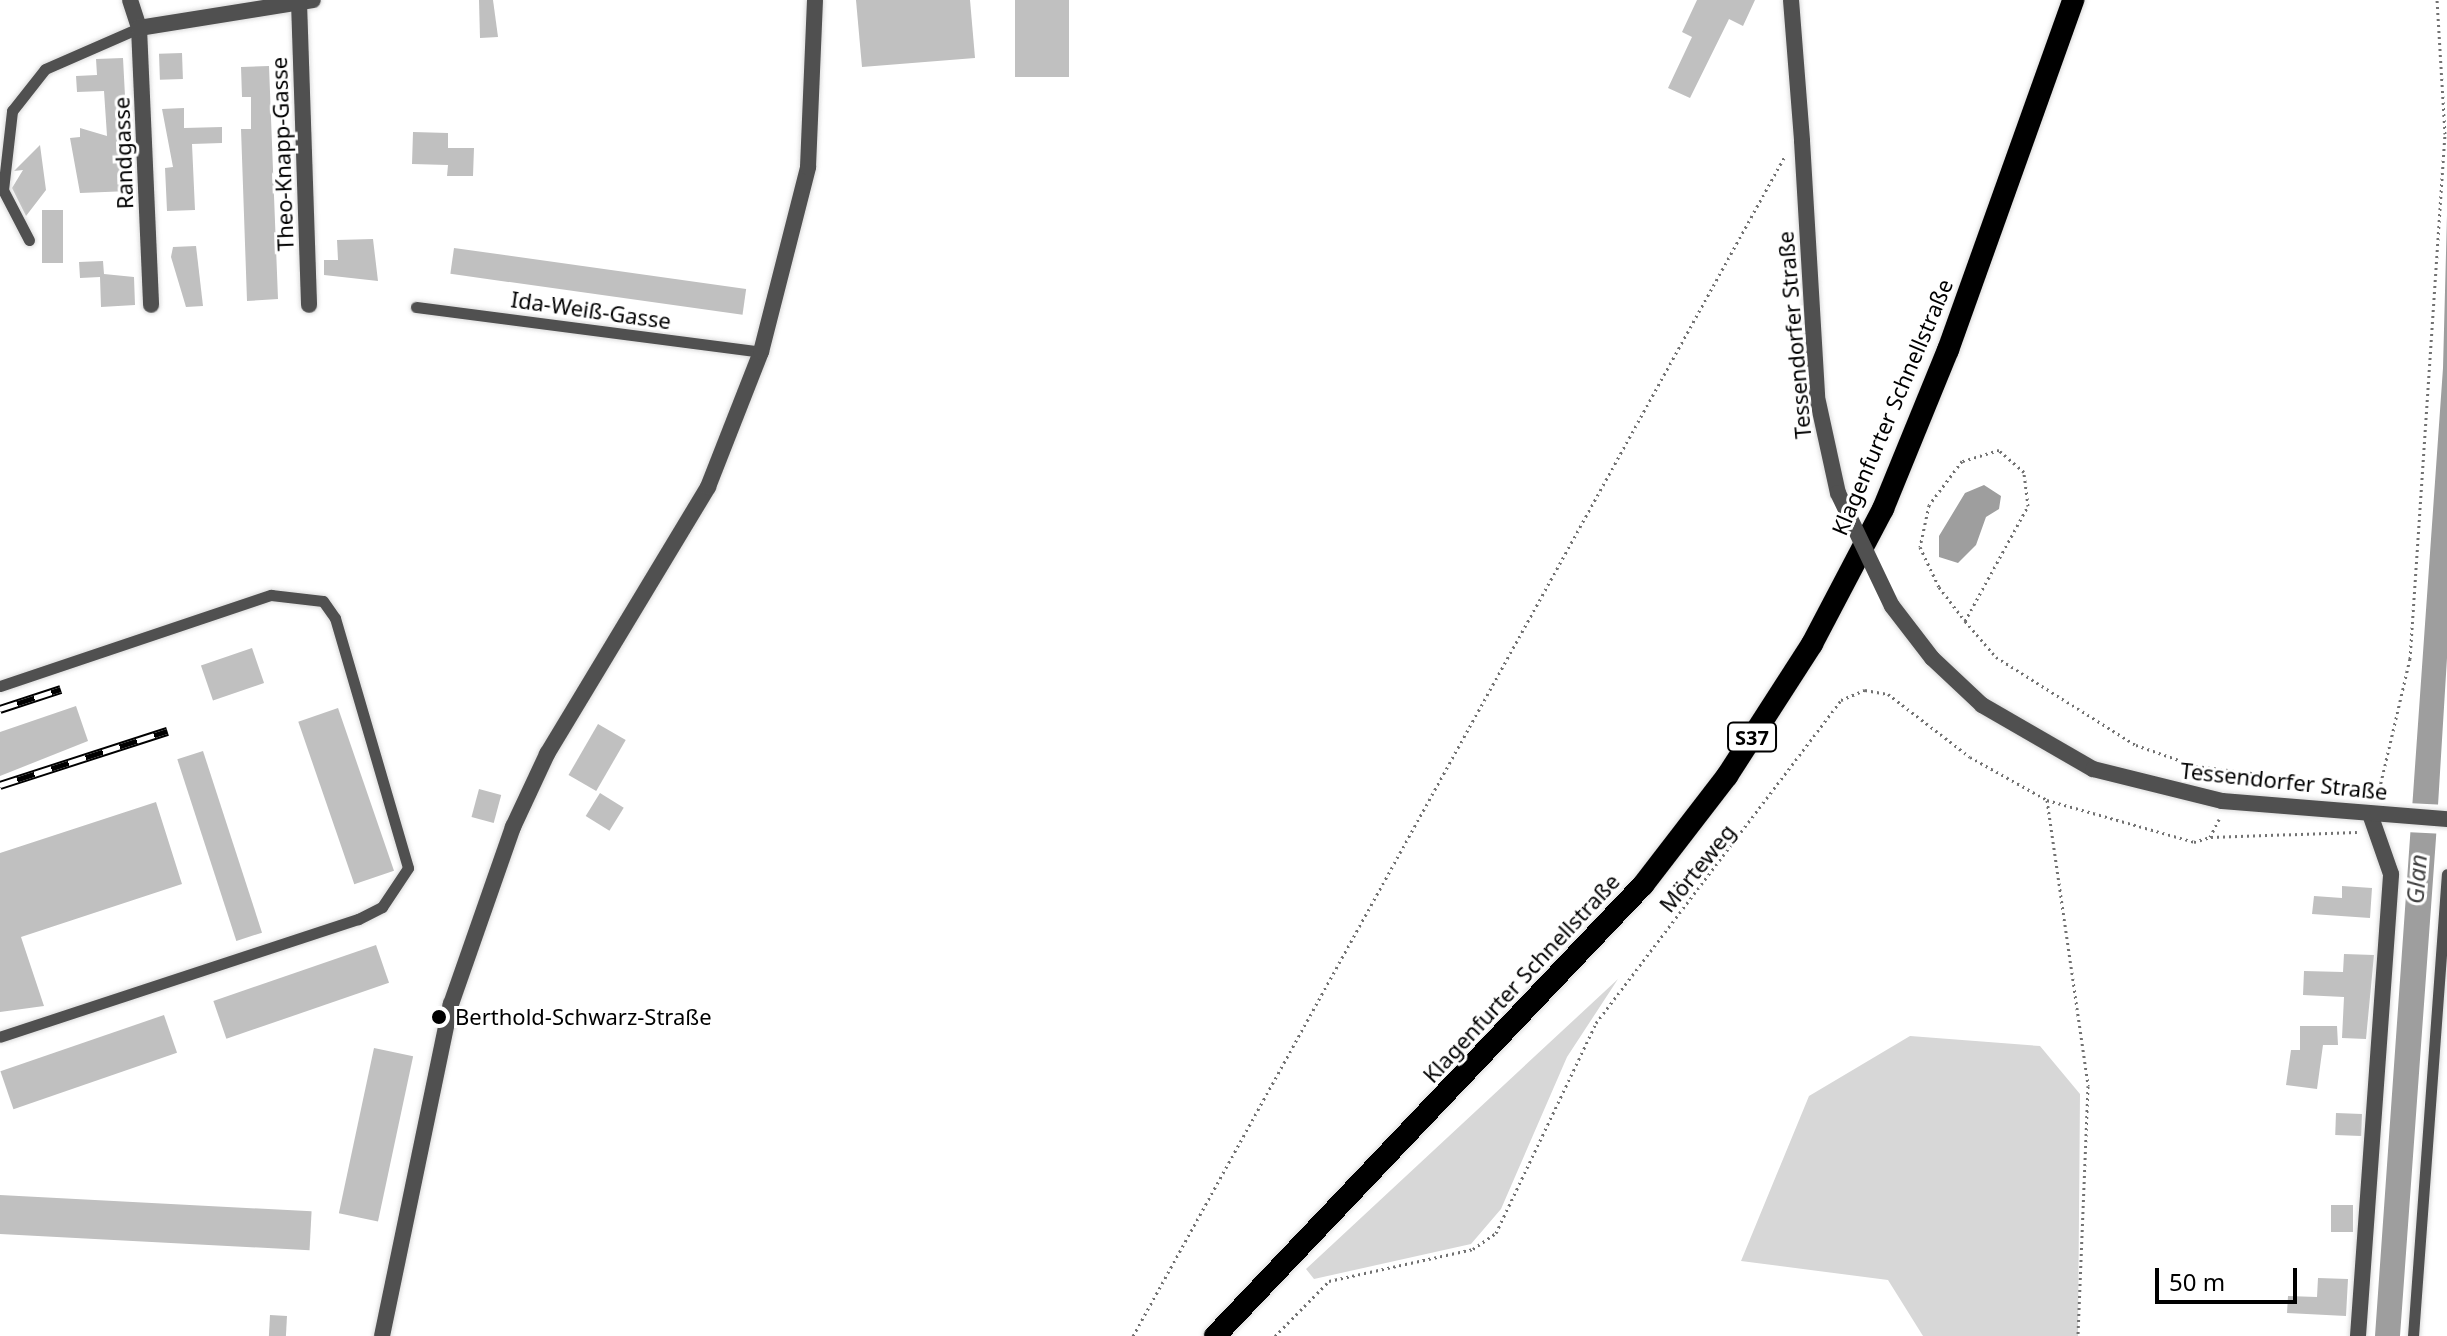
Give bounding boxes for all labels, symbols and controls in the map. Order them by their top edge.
street label: Theo-Knapp-Gasse [265,57,299,251]
street label: Randgasse [108,96,138,210]
street label: Tessendorfer Straße [1772,230,1816,440]
street label: Klagenfurter Schnellstraße [1826,275,1958,539]
street label: Ida-Weiß-Gasse [509,286,673,334]
road number: S37 [1726,721,1778,753]
street label: Tessendorfer Straße [2179,757,2389,805]
street label: Mörteweg [1654,819,1740,917]
water label: Glan [2400,853,2432,905]
street label: Klagenfurter Schnellstraße [1417,868,1625,1088]
place label: Berthold-Schwarz-Straße [455,1004,712,1030]
marker: Berthold-Schwarz-Straße [430,1008,448,1026]
scale bar [2159,1252,2301,1302]
text: 50 m [2169,1265,2225,1298]

